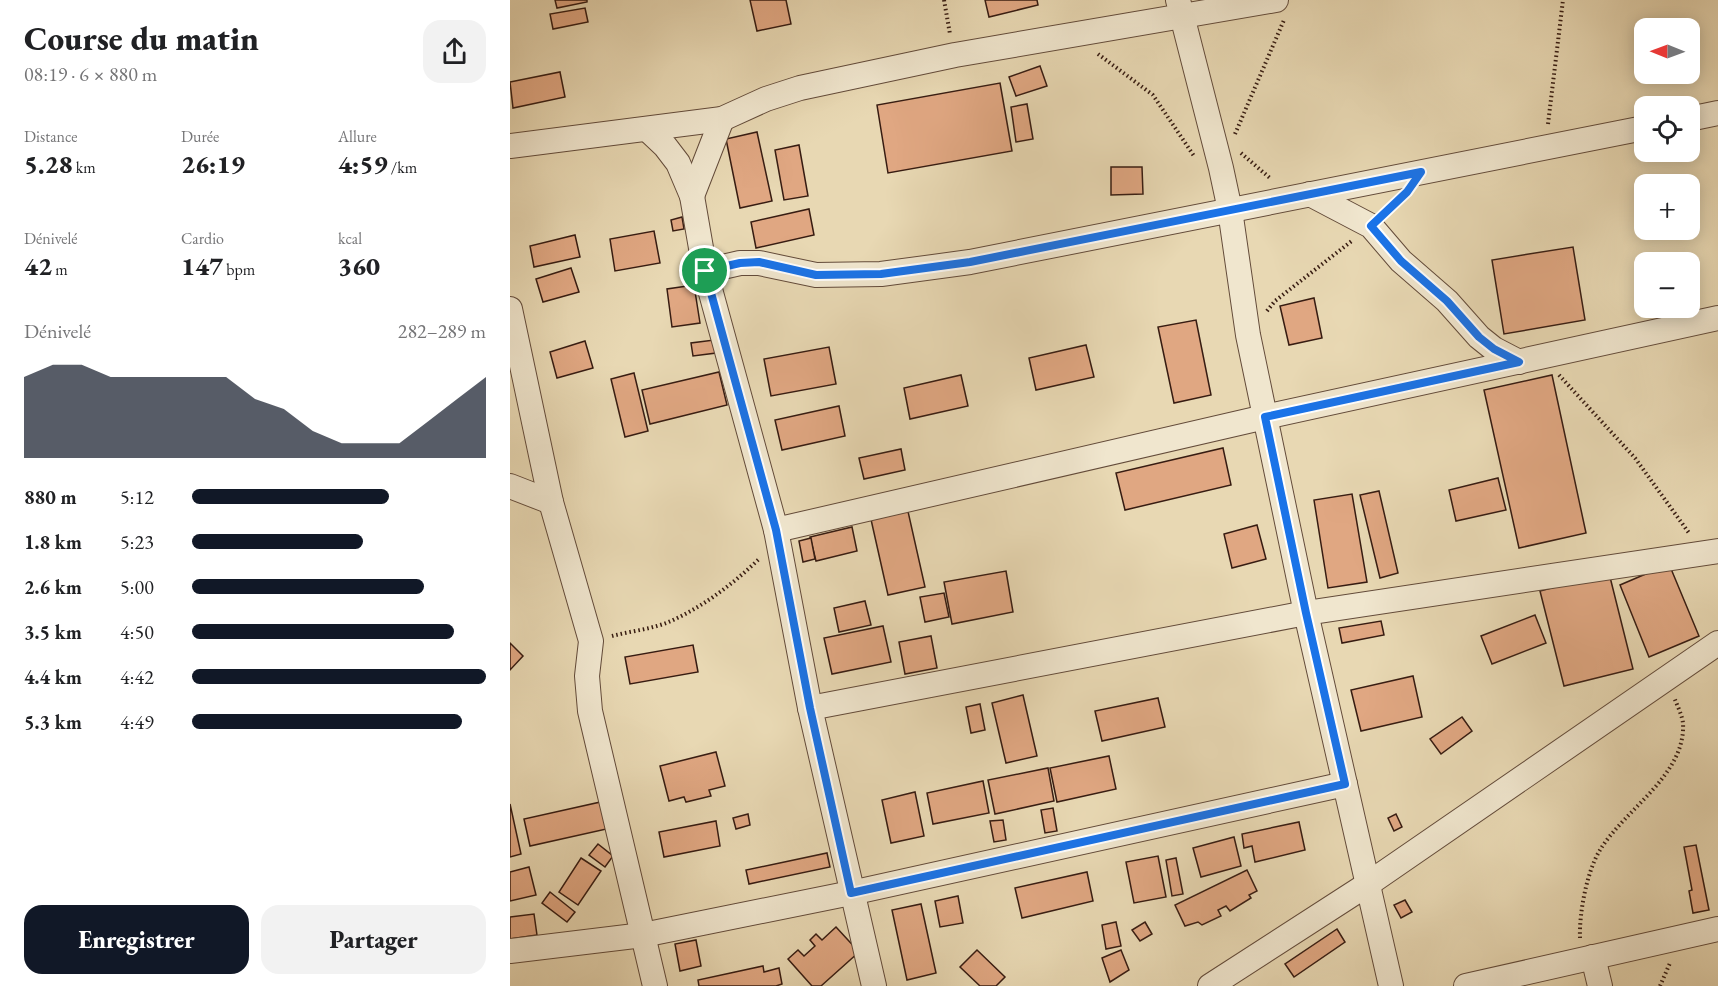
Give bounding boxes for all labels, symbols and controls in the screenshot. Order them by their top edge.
text: Course du matin [24,17,259,60]
north arrow [1634,18,1700,84]
map controls [1634,18,1700,318]
button: share [423,20,486,83]
text: 08:19 · 6 × 880 m [24,61,157,87]
button: locate [1634,96,1700,162]
text: Distance [24,126,77,147]
text: Durée [181,126,219,147]
text: Allure [338,126,377,147]
text: 5.28 [24,147,73,181]
text: 26:19 [181,147,245,181]
text: 4:59 [338,147,388,181]
text: km [73,157,96,178]
text: /km [388,157,417,178]
button: + [1634,174,1700,240]
text: Dénivelé [24,228,78,249]
text: Cardio [181,228,224,249]
text: kcal [338,228,362,249]
pin [679,245,730,296]
text: 42 [24,249,52,283]
text: 147 [181,249,223,283]
text: 360 [338,249,380,283]
button: − [1634,252,1700,318]
icon: arrive [688,254,721,287]
text: m [52,259,68,280]
text: bpm [223,259,255,280]
text: Dénivelé [24,318,91,344]
text: 282–289 m [398,318,486,344]
text: 880 m [24,484,77,510]
text: 5:12 [120,484,154,510]
text: 1.8 km [24,529,82,555]
text: 5:23 [120,529,154,555]
text: 2.6 km [24,574,82,600]
text: 5:00 [120,574,154,600]
text: 3.5 km [24,619,82,645]
text: 4:50 [120,619,154,645]
text: 4.4 km [24,664,82,690]
text: 4:42 [120,664,154,690]
text: 5.3 km [24,709,82,735]
text: 4:49 [120,709,154,735]
button: Enregistrer [24,905,249,974]
button: Partager [261,905,486,974]

